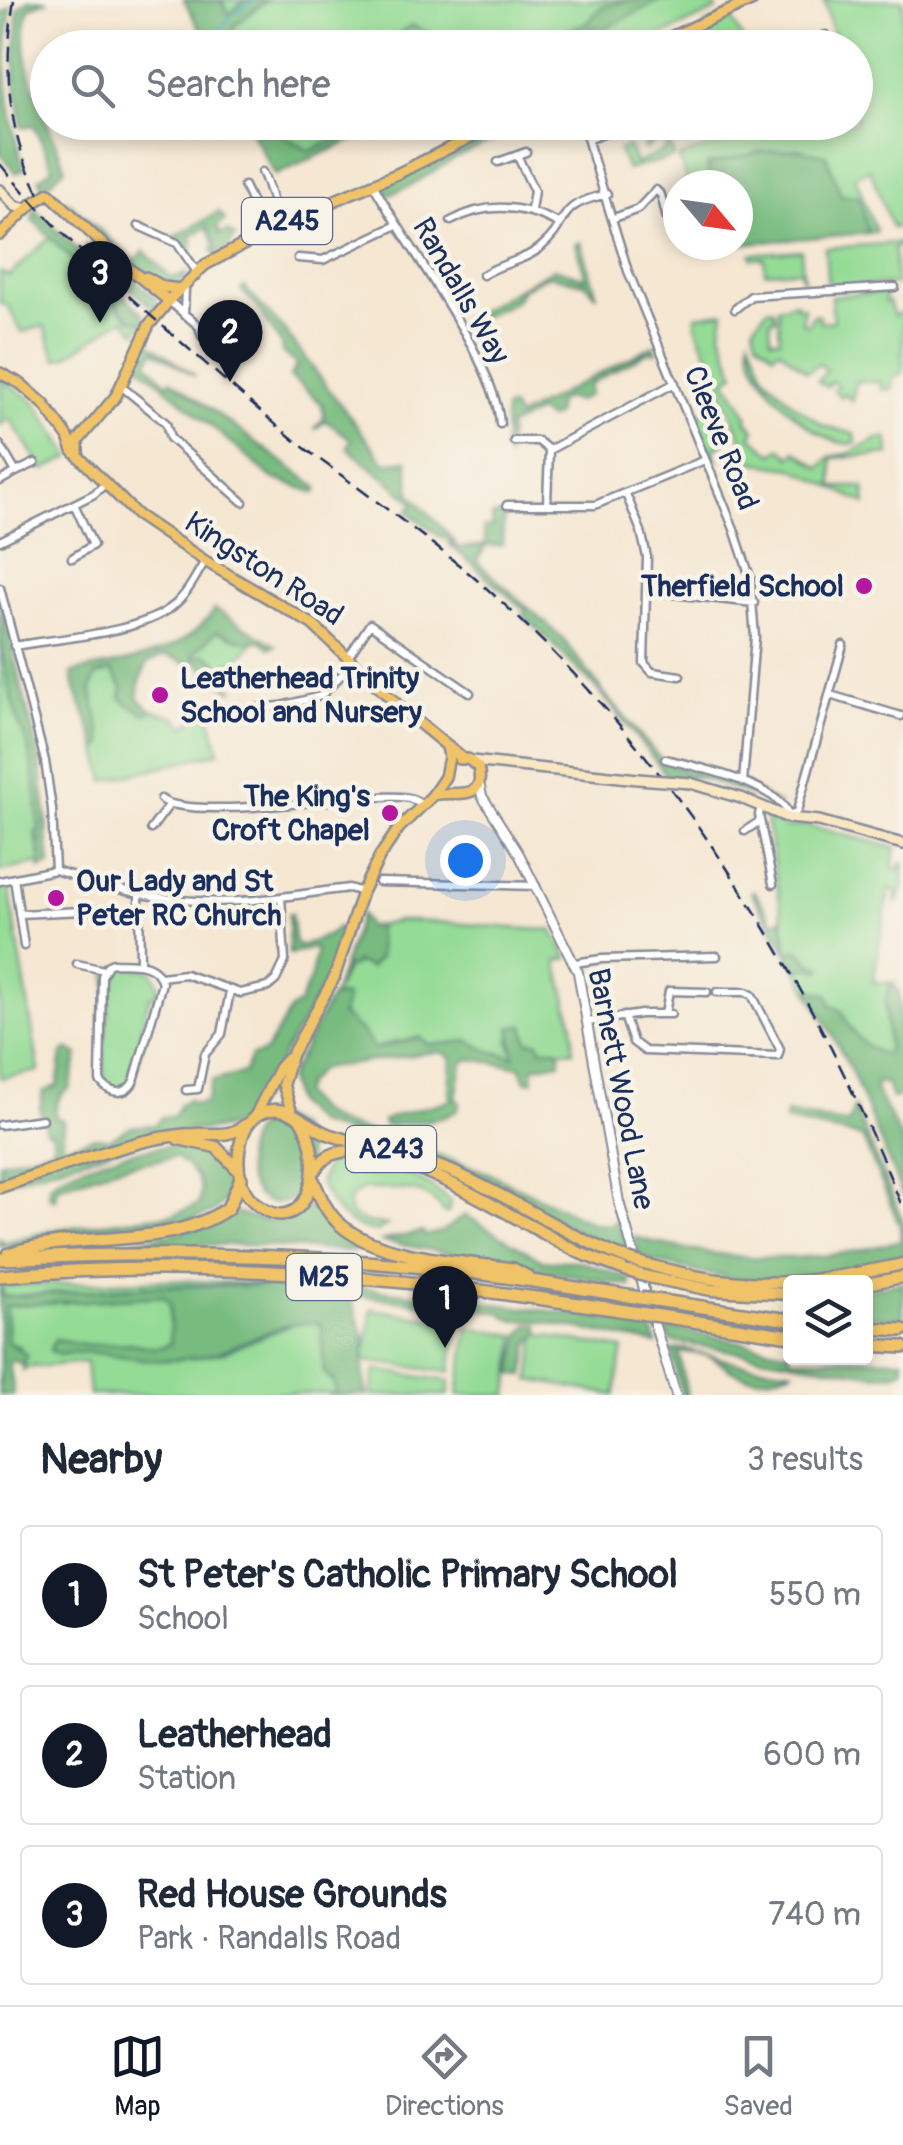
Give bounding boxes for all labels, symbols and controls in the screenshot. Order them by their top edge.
search box [30,30,873,140]
icon: search [65,58,120,113]
text: Search here [145,61,331,109]
north arrow [663,170,753,260]
road number: A245 [242,198,332,244]
street label: Randalls Way [404,211,518,371]
pin: 3 [68,240,132,323]
pin: 2 [198,300,262,382]
street label: Cleeve Road [675,361,767,515]
street label: Kingston Road [178,504,350,634]
place label: Therfield School [640,568,844,605]
marker: Therfield School [853,575,875,597]
place label: Leatherhead Trinity School and Nursery [180,660,422,731]
marker: Leatherhead Trinity School and Nursery [149,684,171,706]
place label: The King's Croft Chapel [212,778,371,849]
marker: The King's Croft Chapel [379,802,401,824]
your location [440,835,491,886]
place label: Our Lady and St Peter RC Church [76,863,282,934]
marker: Our Lady and St Peter RC Church [45,887,67,909]
street label: Barnett Wood Lane [579,965,663,1213]
road number: A243 [346,1126,436,1172]
road number: M25 [286,1254,362,1300]
pin: 1 [412,1266,478,1348]
map controls [783,1275,873,1365]
button: layers [783,1275,873,1365]
text: Nearby [40,1434,162,1486]
text: 3 results [747,1440,863,1480]
text: St Peter's Catholic Primary School [137,1551,678,1599]
text: 1 [68,1575,81,1615]
text: 550 m [769,1575,861,1615]
text: School [137,1599,229,1639]
text: Leatherhead [137,1711,332,1759]
text: 2 [66,1735,83,1775]
text: 600 m [763,1735,861,1775]
text: Station [137,1759,236,1799]
text: Red House Grounds [137,1871,447,1919]
text: 3 [66,1895,83,1935]
text: 740 m [768,1895,861,1935]
text: Park · Randalls Road [137,1919,401,1959]
tab: Map [110,2029,165,2124]
tab: Directions [385,2029,504,2124]
tab: Saved [724,2029,793,2124]

